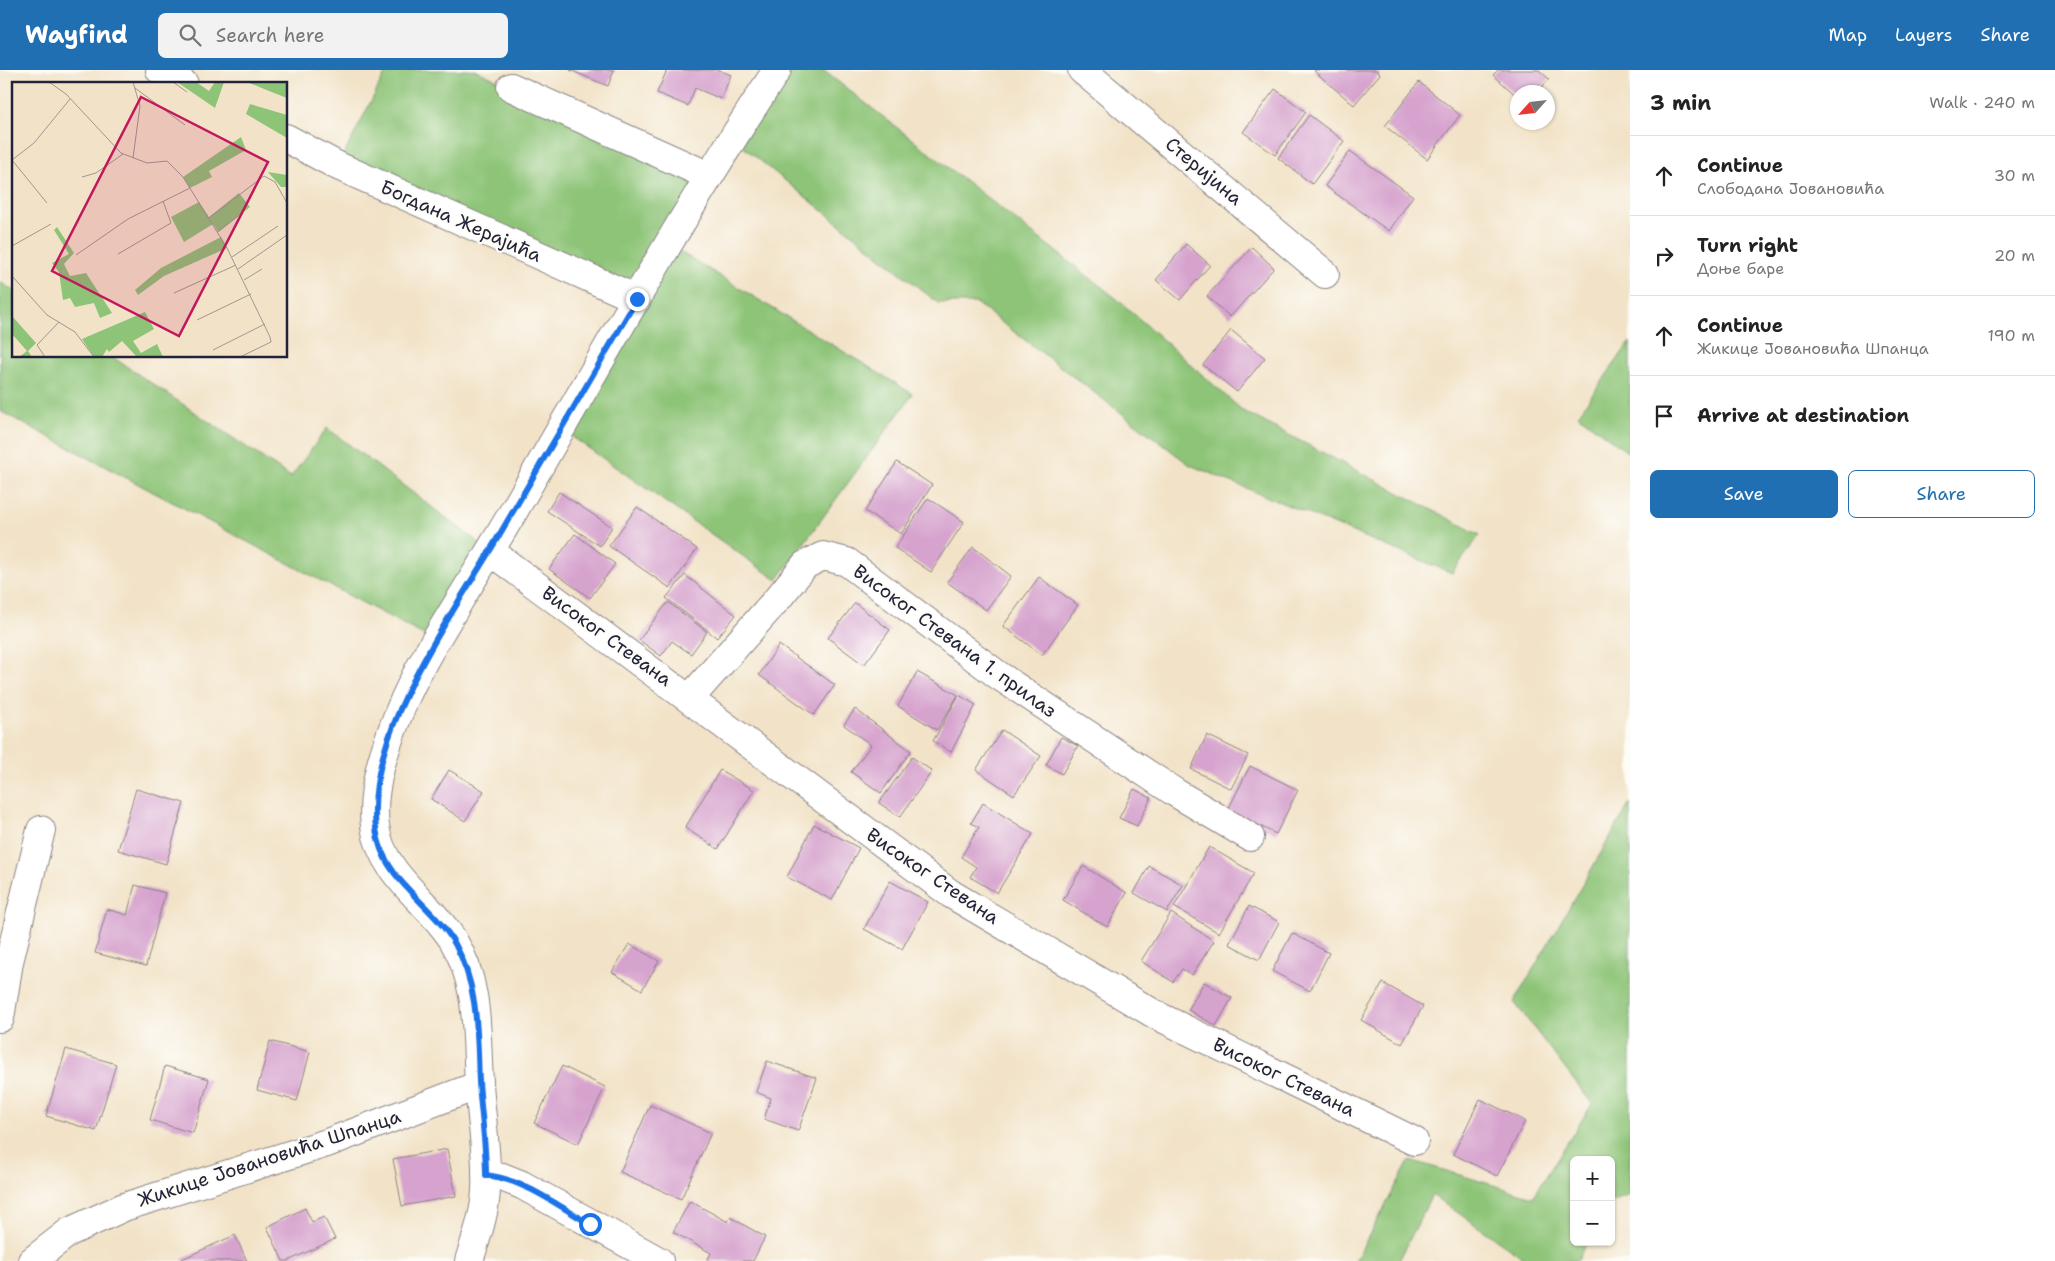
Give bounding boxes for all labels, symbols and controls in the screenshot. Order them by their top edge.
search box [158,13,508,58]
text: Wayfind [25,19,128,51]
icon: search [176,21,204,49]
text: Search here [216,23,324,48]
text: Map [1829,23,1867,47]
text: Layers [1895,23,1952,47]
text: Share [1980,23,2030,47]
inset map [12,82,288,358]
north arrow [1510,85,1555,130]
text: 3 min [1650,89,1711,117]
text: Walk · 240 m [1929,92,2035,113]
street label: Стеријина [1160,131,1248,211]
text: Continue [1697,153,1783,178]
icon: ahead [1650,162,1678,190]
text: 30 m [1994,165,2035,186]
street label: Богдана Жерајића [377,174,546,268]
text: Слободана Јовановића [1697,178,1884,199]
text: Turn right [1697,233,1798,258]
icon: right [1650,242,1678,270]
text: 20 m [1994,245,2035,266]
text: Доње баре [1697,258,1784,279]
route end [626,288,649,311]
text: Continue [1697,313,1783,338]
icon: ahead [1650,322,1678,350]
text: 190 m [1988,325,2035,346]
text: Жикице Јовановића Шпанца [1697,338,1929,359]
icon: arrive [1650,402,1678,430]
text: Arrive at destination [1697,403,1909,428]
button: Save [1650,470,1838,518]
button: Share [1848,470,2035,518]
street label: Високог Стевана 1. прилаз [848,559,1062,723]
street label: Високог Стевана [537,580,677,692]
street label: Високог Стевана [862,822,1004,930]
street label: Високог Стевана [1209,1032,1359,1122]
street label: Жикице Јовановића Шпанца [134,1104,404,1212]
map controls [1570,1156,1615,1246]
button: + [1570,1156,1615,1201]
button: − [1570,1201,1615,1246]
route start [579,1213,602,1236]

